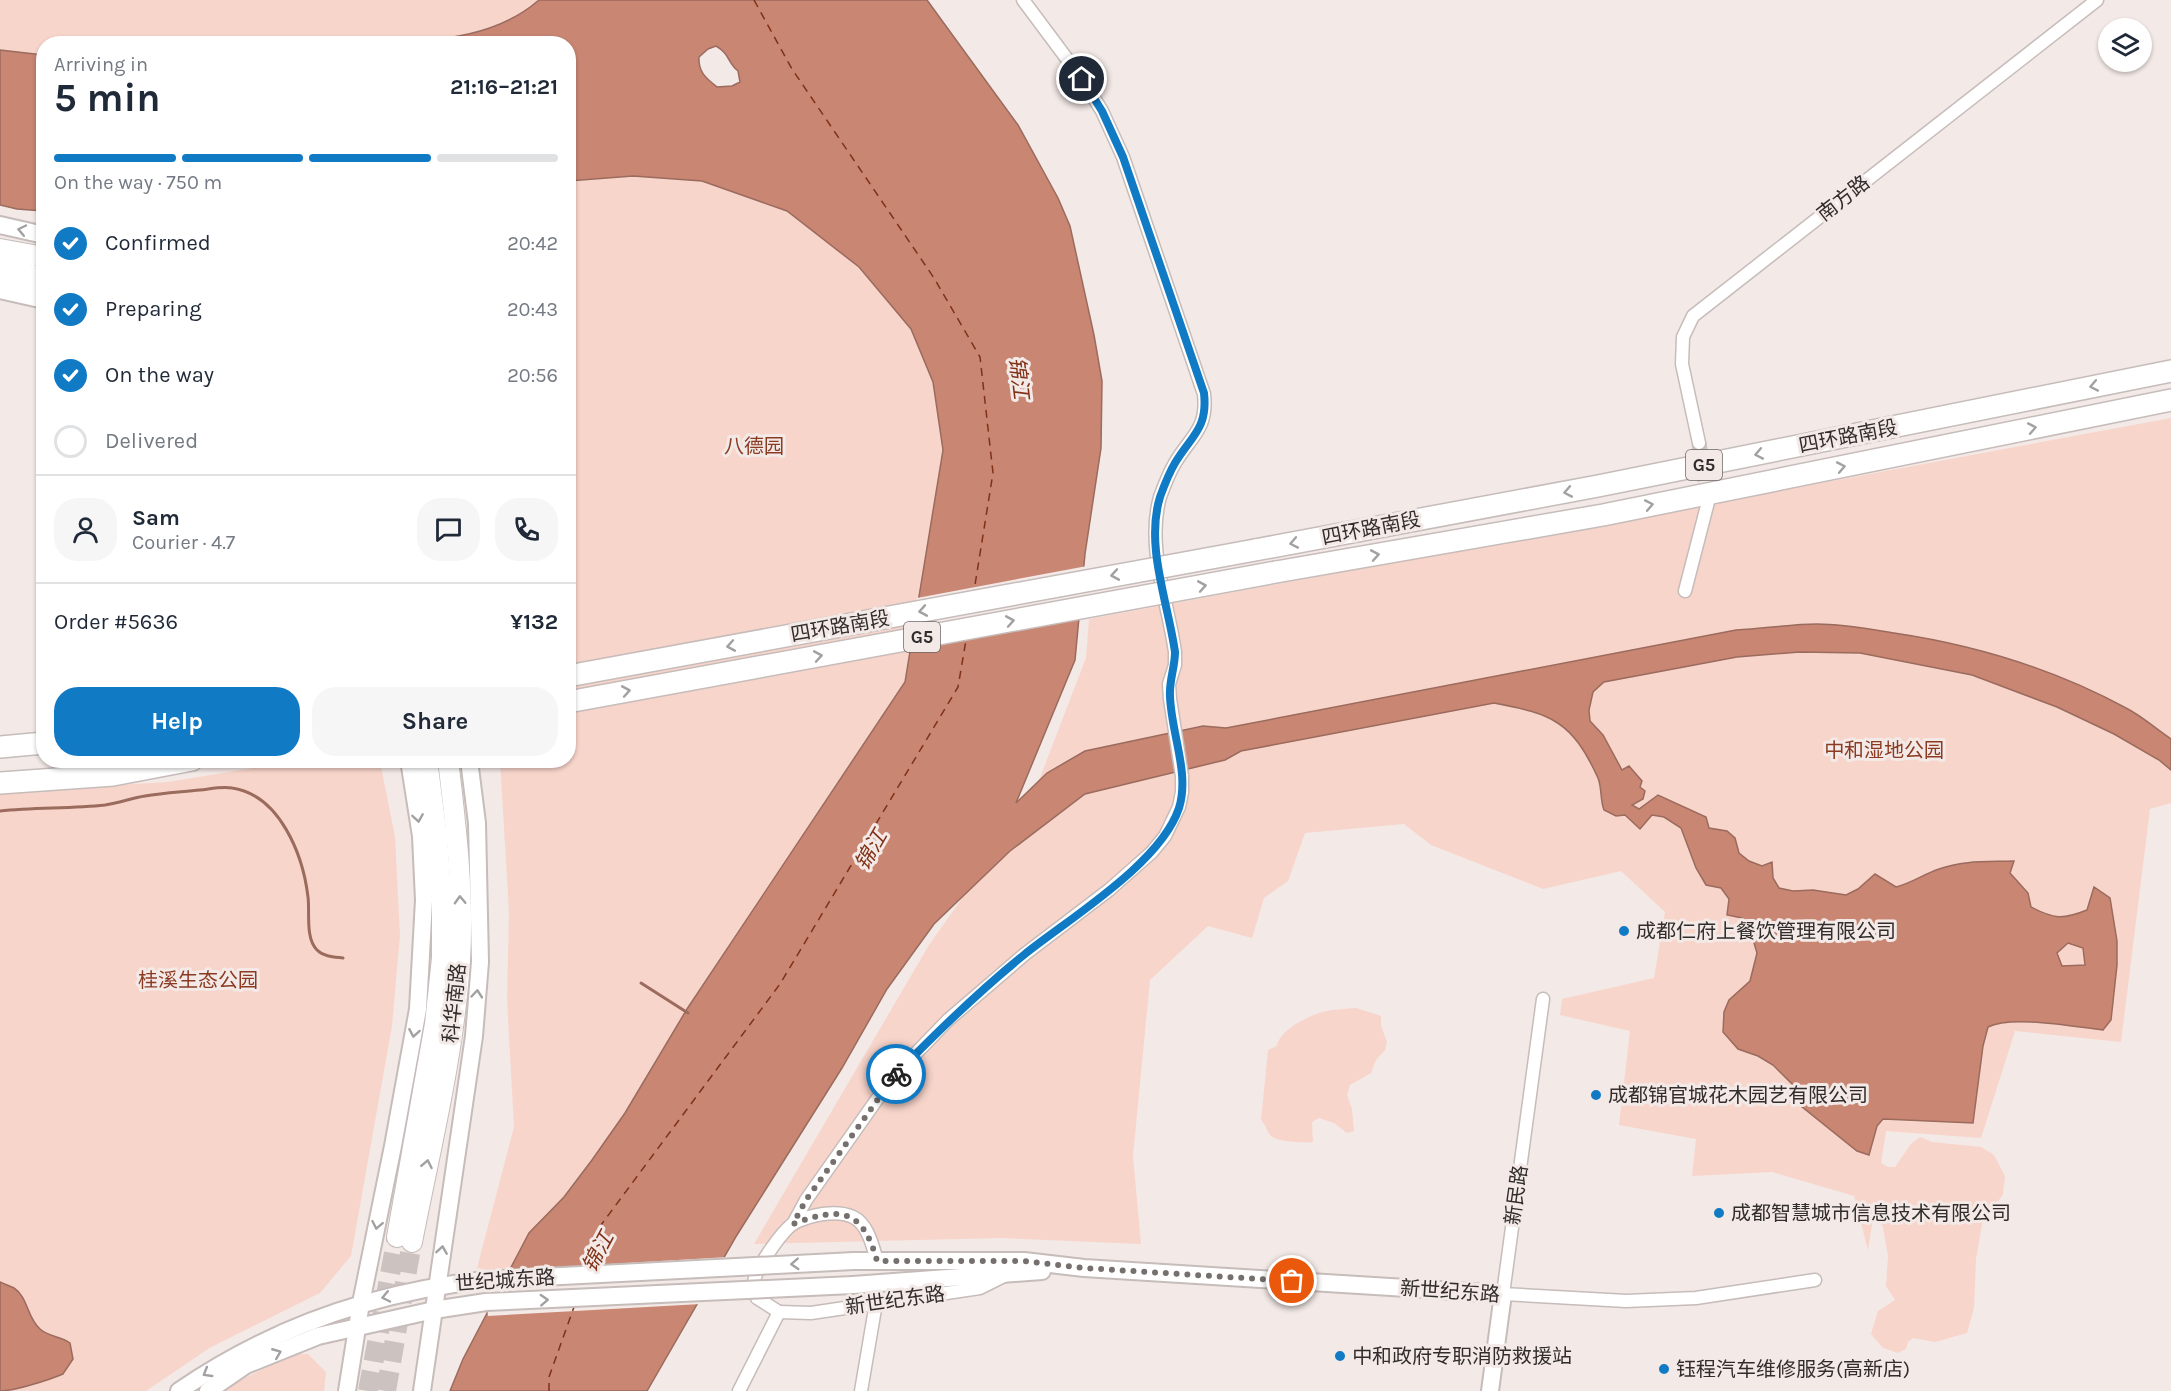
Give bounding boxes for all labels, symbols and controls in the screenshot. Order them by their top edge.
map controls [2098,18,2152,72]
button: layers [2098,18,2152,72]
text: Arriving in [54,53,148,76]
pin [1056,53,1107,104]
icon: home [1065,62,1098,95]
text: 21:16–21:21 [450,74,558,100]
text: 5 min [54,75,161,121]
text: On the way · 750 m [54,171,222,194]
street label: 南方路 [1813,171,1874,226]
one-way arrow [17,224,27,237]
icon: check [54,227,87,260]
text: Confirmed [105,230,211,256]
text: 20:42 [507,232,558,255]
icon: check [54,293,87,326]
text: Preparing [105,296,202,322]
text: 20:43 [507,298,558,321]
water label: 锦江 [1005,356,1034,402]
icon: check [54,359,87,392]
text: On the way [105,362,214,388]
text: 20:56 [507,364,558,387]
one-way arrow [2090,379,2100,392]
street label: 四环路南段 [1797,416,1899,457]
one-way arrow [2027,422,2037,435]
text: Delivered [105,428,198,454]
park label: 八德园 [724,435,784,458]
one-way arrow [1754,446,1764,459]
road number: G5 [1686,450,1722,480]
one-way arrow [1835,461,1845,474]
one-way arrow [1563,485,1573,498]
button: person [54,498,117,561]
button: chat [417,498,480,561]
button: phone [495,498,558,561]
one-way arrow [1644,499,1654,512]
text: Sam [132,505,180,531]
street label: 四环路南段 [1320,508,1422,549]
text: Courier · 4.7 [132,531,235,554]
one-way arrow [1289,536,1299,549]
one-way arrow [1370,549,1380,562]
one-way arrow [1110,569,1120,581]
one-way arrow [1196,580,1206,593]
one-way arrow [919,604,928,616]
street label: 四环路南段 [789,606,891,647]
text: Order #5636 [54,609,178,635]
text: ¥132 [510,609,558,635]
one-way arrow [1004,615,1014,628]
road number: G5 [904,622,940,652]
one-way arrow [727,639,737,652]
one-way arrow [813,650,823,663]
one-way arrow [621,685,631,698]
button: Help [54,687,300,756]
button: Share [312,687,558,756]
park label: 中和湿地公园 [1824,739,1944,762]
one-way arrow [411,813,424,823]
water label: 锦江 [850,824,893,874]
one-way arrow [453,896,466,905]
place label: 成都仁府上餐饮管理有限公司 [1636,920,1896,943]
marker: 成都仁府上餐饮管理有限公司 [1617,924,1631,938]
street label: 科华南路 [439,962,470,1044]
park label: 桂溪生态公园 [138,969,258,992]
one-way arrow [470,990,483,999]
one-way arrow [408,1029,420,1038]
courier [866,1044,926,1104]
icon: bike [880,1058,913,1091]
place label: 成都锦官城花木园艺有限公司 [1608,1084,1868,1107]
marker: 成都锦官城花木园艺有限公司 [1589,1088,1603,1102]
one-way arrow [420,1160,433,1170]
street label: 新民路 [1501,1164,1532,1226]
place label: 成都智慧城市信息技术有限公司 [1731,1202,2011,1225]
marker: 成都智慧城市信息技术有限公司 [1712,1206,1726,1220]
one-way arrow [371,1220,384,1230]
water label: 锦江 [578,1226,619,1276]
one-way arrow [436,1245,448,1255]
pin [1266,1255,1317,1306]
one-way arrow [791,1257,800,1270]
icon: bag [1275,1264,1308,1297]
street label: 世纪城东路 [454,1266,556,1295]
street label: 新世纪东路 [1399,1277,1501,1306]
street label: 新世纪东路 [844,1282,946,1319]
one-way arrow [381,1290,391,1303]
one-way arrow [540,1293,549,1306]
place label: 中和政府专职消防救援站 [1352,1345,1572,1368]
one-way arrow [270,1348,281,1360]
marker: 中和政府专职消防救援站 [1333,1349,1347,1363]
place label: 钰程汽车维修服务(高新店) [1676,1358,1910,1381]
marker: 钰程汽车维修服务(高新店) [1657,1362,1671,1376]
one-way arrow [203,1365,213,1377]

